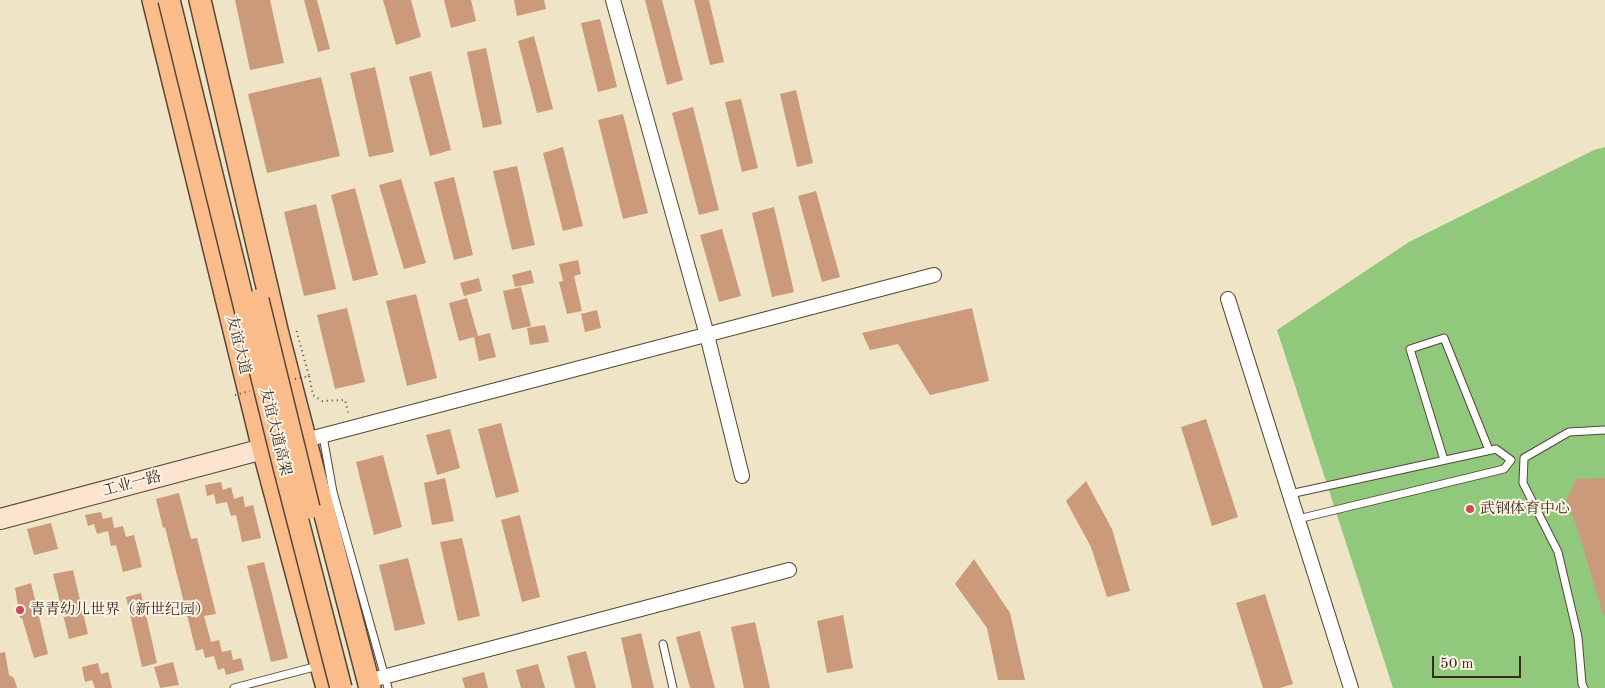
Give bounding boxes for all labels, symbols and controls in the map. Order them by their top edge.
street label: 友谊大道 [222,314,254,376]
street label: 友谊大道高架 [255,386,295,478]
street label: 工业一路 [101,468,163,500]
place label: 武钢体育中心 [1480,500,1570,518]
marker: 武钢体育中心 [1464,503,1476,515]
place label: 青青幼儿世界（新世纪园） [30,601,210,619]
marker: 青青幼儿世界（新世纪园） [14,604,26,616]
scale bar [1435,646,1524,678]
text: 50 m [1440,657,1474,672]

